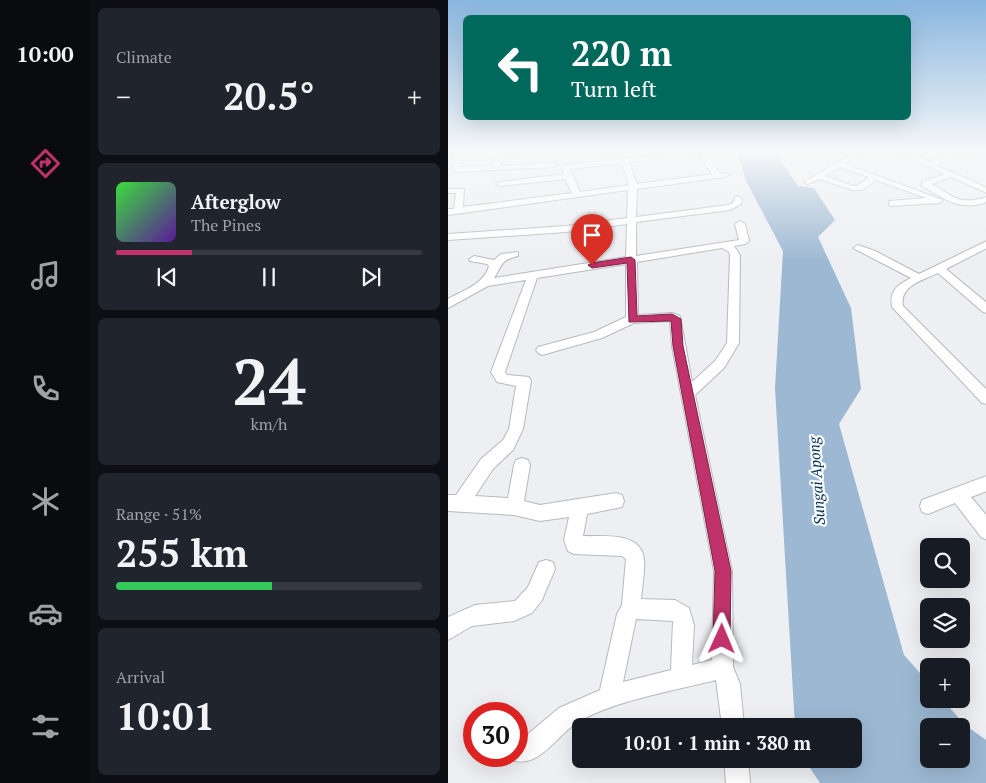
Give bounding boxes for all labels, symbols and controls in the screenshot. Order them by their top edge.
text: 220 m [571,30,672,76]
icon: left [488,35,553,100]
text: 10:00 [16,39,74,68]
text: Climate [116,46,172,68]
text: 20.5° [223,71,315,121]
text: Turn left [571,74,657,103]
text: − [116,78,131,115]
text: + [407,78,422,115]
icon: directions [28,146,63,181]
text: Afterglow [191,189,281,214]
text: The Pines [191,214,261,236]
pin [571,214,613,265]
icon: arrive [578,221,606,249]
icon: music [28,258,63,293]
icon: previous [153,263,181,291]
icon: pause [255,263,283,291]
icon: next [357,263,385,291]
text: 24 [232,337,306,424]
icon: phone [28,371,63,406]
text: km/h [251,413,287,435]
water label: Sungai Apong [803,435,829,526]
icon: climate [28,484,63,519]
text: Range · 51% [116,503,202,525]
text: 255 km [116,528,248,578]
map controls [920,538,970,768]
button: search [920,538,970,588]
icon: car [28,596,63,631]
button: layers [920,598,970,648]
position arrow [695,612,747,664]
button: + [920,658,970,708]
text: Arrival [116,666,165,688]
text: 10:01 [116,691,215,741]
speed limit sign: 30 [463,702,528,767]
icon: filters [28,709,63,744]
button: − [920,718,970,768]
text: 10:01 · 1 min · 380 m [623,730,811,755]

